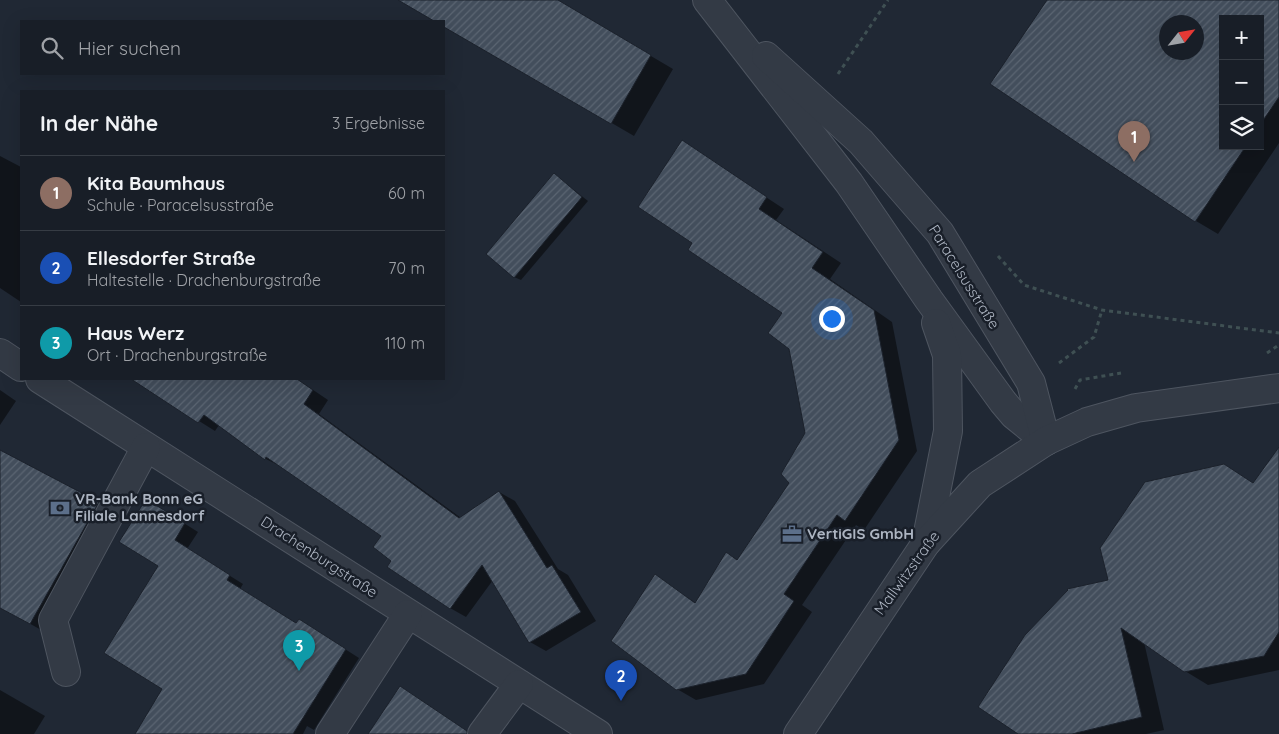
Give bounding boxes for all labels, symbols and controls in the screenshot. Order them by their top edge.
north arrow [1159,15,1204,60]
map controls [1219,15,1264,150]
button: + [1219,15,1264,60]
search box [20,20,445,75]
icon: search [38,34,66,62]
text: Hier suchen [78,36,181,60]
button: − [1219,60,1264,105]
button: layers [1219,105,1264,150]
text: In der Nähe [40,110,158,136]
text: 3 Ergebnisse [332,113,425,133]
pin: 1 [1118,121,1150,162]
text: Kita Baumhaus [87,171,225,195]
text: 1 [53,183,59,203]
text: 60 m [388,183,425,203]
text: Schule · Paracelsusstraße [87,195,274,215]
street label: Paracelsusstraße [925,221,1004,332]
text: Ellesdorfer Straße [87,246,256,270]
text: 2 [51,258,61,278]
text: 70 m [388,258,425,278]
text: Haltestelle · Drachenburgstraße [87,270,321,290]
your location [819,306,845,332]
text: Haus Werz [87,321,184,345]
text: 3 [52,333,60,353]
text: 110 m [385,333,425,353]
text: Ort · Drachenburgstraße [87,345,267,365]
place label: VR-Bank Bonn eG Filiale Lannesdorf [75,489,205,525]
bank icon: VR-Bank Bonn eG Filiale Lannesdorf [49,497,71,519]
street label: Drachenburgstraße [257,512,381,601]
office icon: VertiGIS GmbH [781,523,803,545]
place label: VertiGIS GmbH [807,524,914,543]
street label: Mallwitzstraße [870,527,943,618]
pin: 3 [283,630,315,671]
pin: 2 [605,660,637,701]

